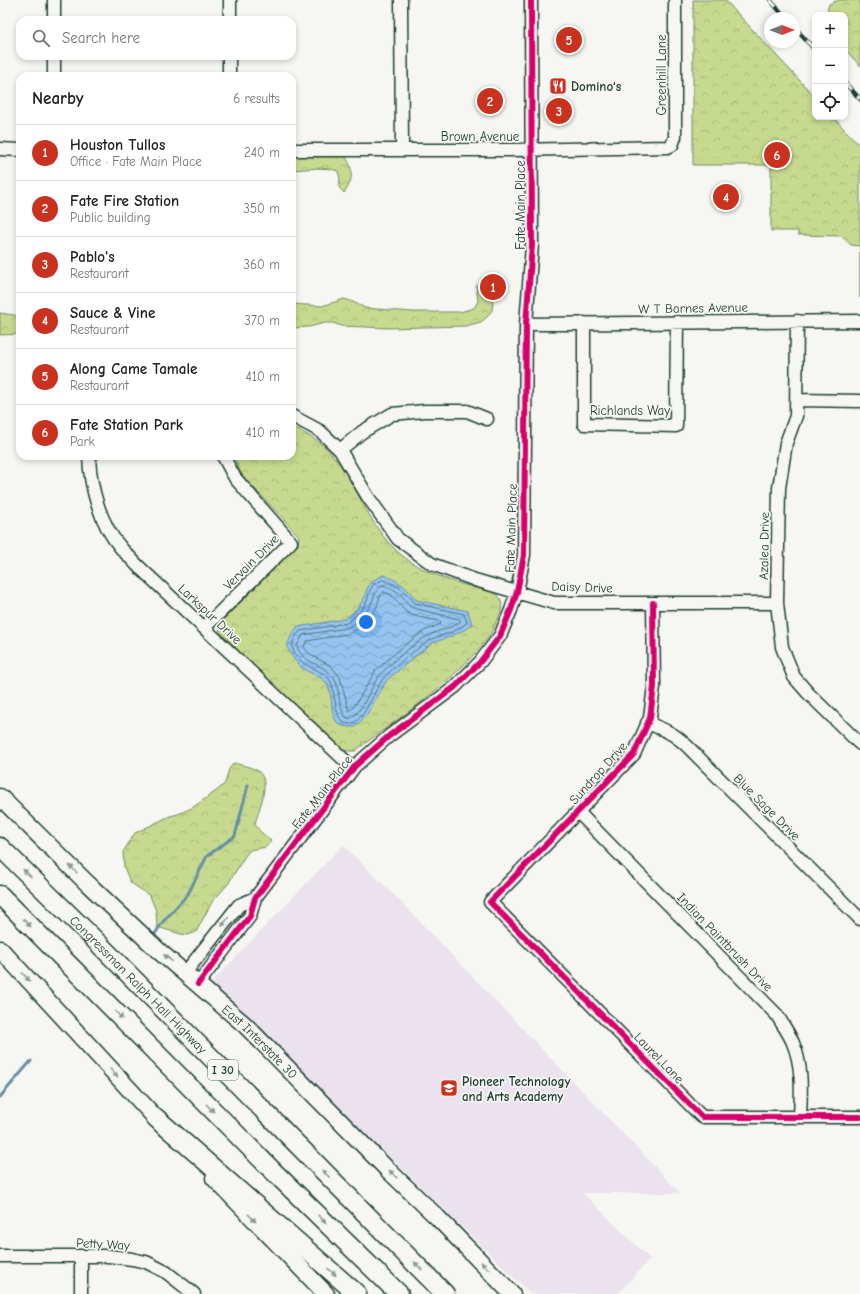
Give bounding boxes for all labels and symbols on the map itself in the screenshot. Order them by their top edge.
north arrow [764,12,800,48]
pin: 5 [556,25,582,55]
street label: Greenhill Lane [654,34,669,116]
restaurant icon: Domino's [548,76,568,96]
place label: Domino's [571,79,622,94]
pin: 2 [477,86,503,116]
pin: 3 [546,96,572,126]
street label: Brown Avenue [441,129,520,144]
pin: 6 [764,140,790,170]
street label: Fate Main Place [513,160,528,250]
pin: 4 [713,182,739,212]
pin: 1 [480,272,506,302]
street label: W T Barnes Avenue [638,300,748,316]
street label: Richlands Way [590,403,670,418]
street label: Fate Main Place [502,483,520,573]
street label: Azalea Drive [756,511,772,580]
street label: Vervain Drive [220,531,282,593]
street label: Daisy Drive [551,578,613,596]
street label: Larkspur Drive [175,581,245,647]
your location [356,612,376,632]
street label: Sundrop Drive [566,738,630,807]
street label: Fate Main Place [289,752,356,832]
street label: Blue Sage Drive [731,771,804,844]
one-way arrow [68,865,78,874]
one-way arrow [22,869,32,878]
street label: Indian Paintbrush Drive [674,890,776,995]
street label: Congressman Ralph Hall Highway [67,912,210,1056]
one-way arrow [221,917,230,928]
one-way arrow [23,918,32,928]
one-way arrow [163,953,174,962]
one-way arrow [22,972,31,982]
street label: East Interstate 30 [219,1001,301,1082]
one-way arrow [114,1010,124,1020]
street label: Laurel Lane [631,1029,687,1087]
road number: I 30 [208,1060,238,1080]
one-way arrow [110,1068,119,1078]
place label: Pioneer Technology and Arts Academy [462,1074,571,1104]
school or university icon: Pioneer Technology and Arts Academy [439,1078,459,1098]
one-way arrow [205,1103,215,1113]
one-way arrow [321,1169,331,1179]
one-way arrow [388,1169,398,1179]
one-way arrow [247,1213,257,1223]
one-way arrow [317,1214,327,1224]
street label: Petty Way [76,1235,130,1253]
one-way arrow [413,1261,423,1271]
one-way arrow [480,1261,490,1271]
one-way arrow [327,1268,337,1277]

